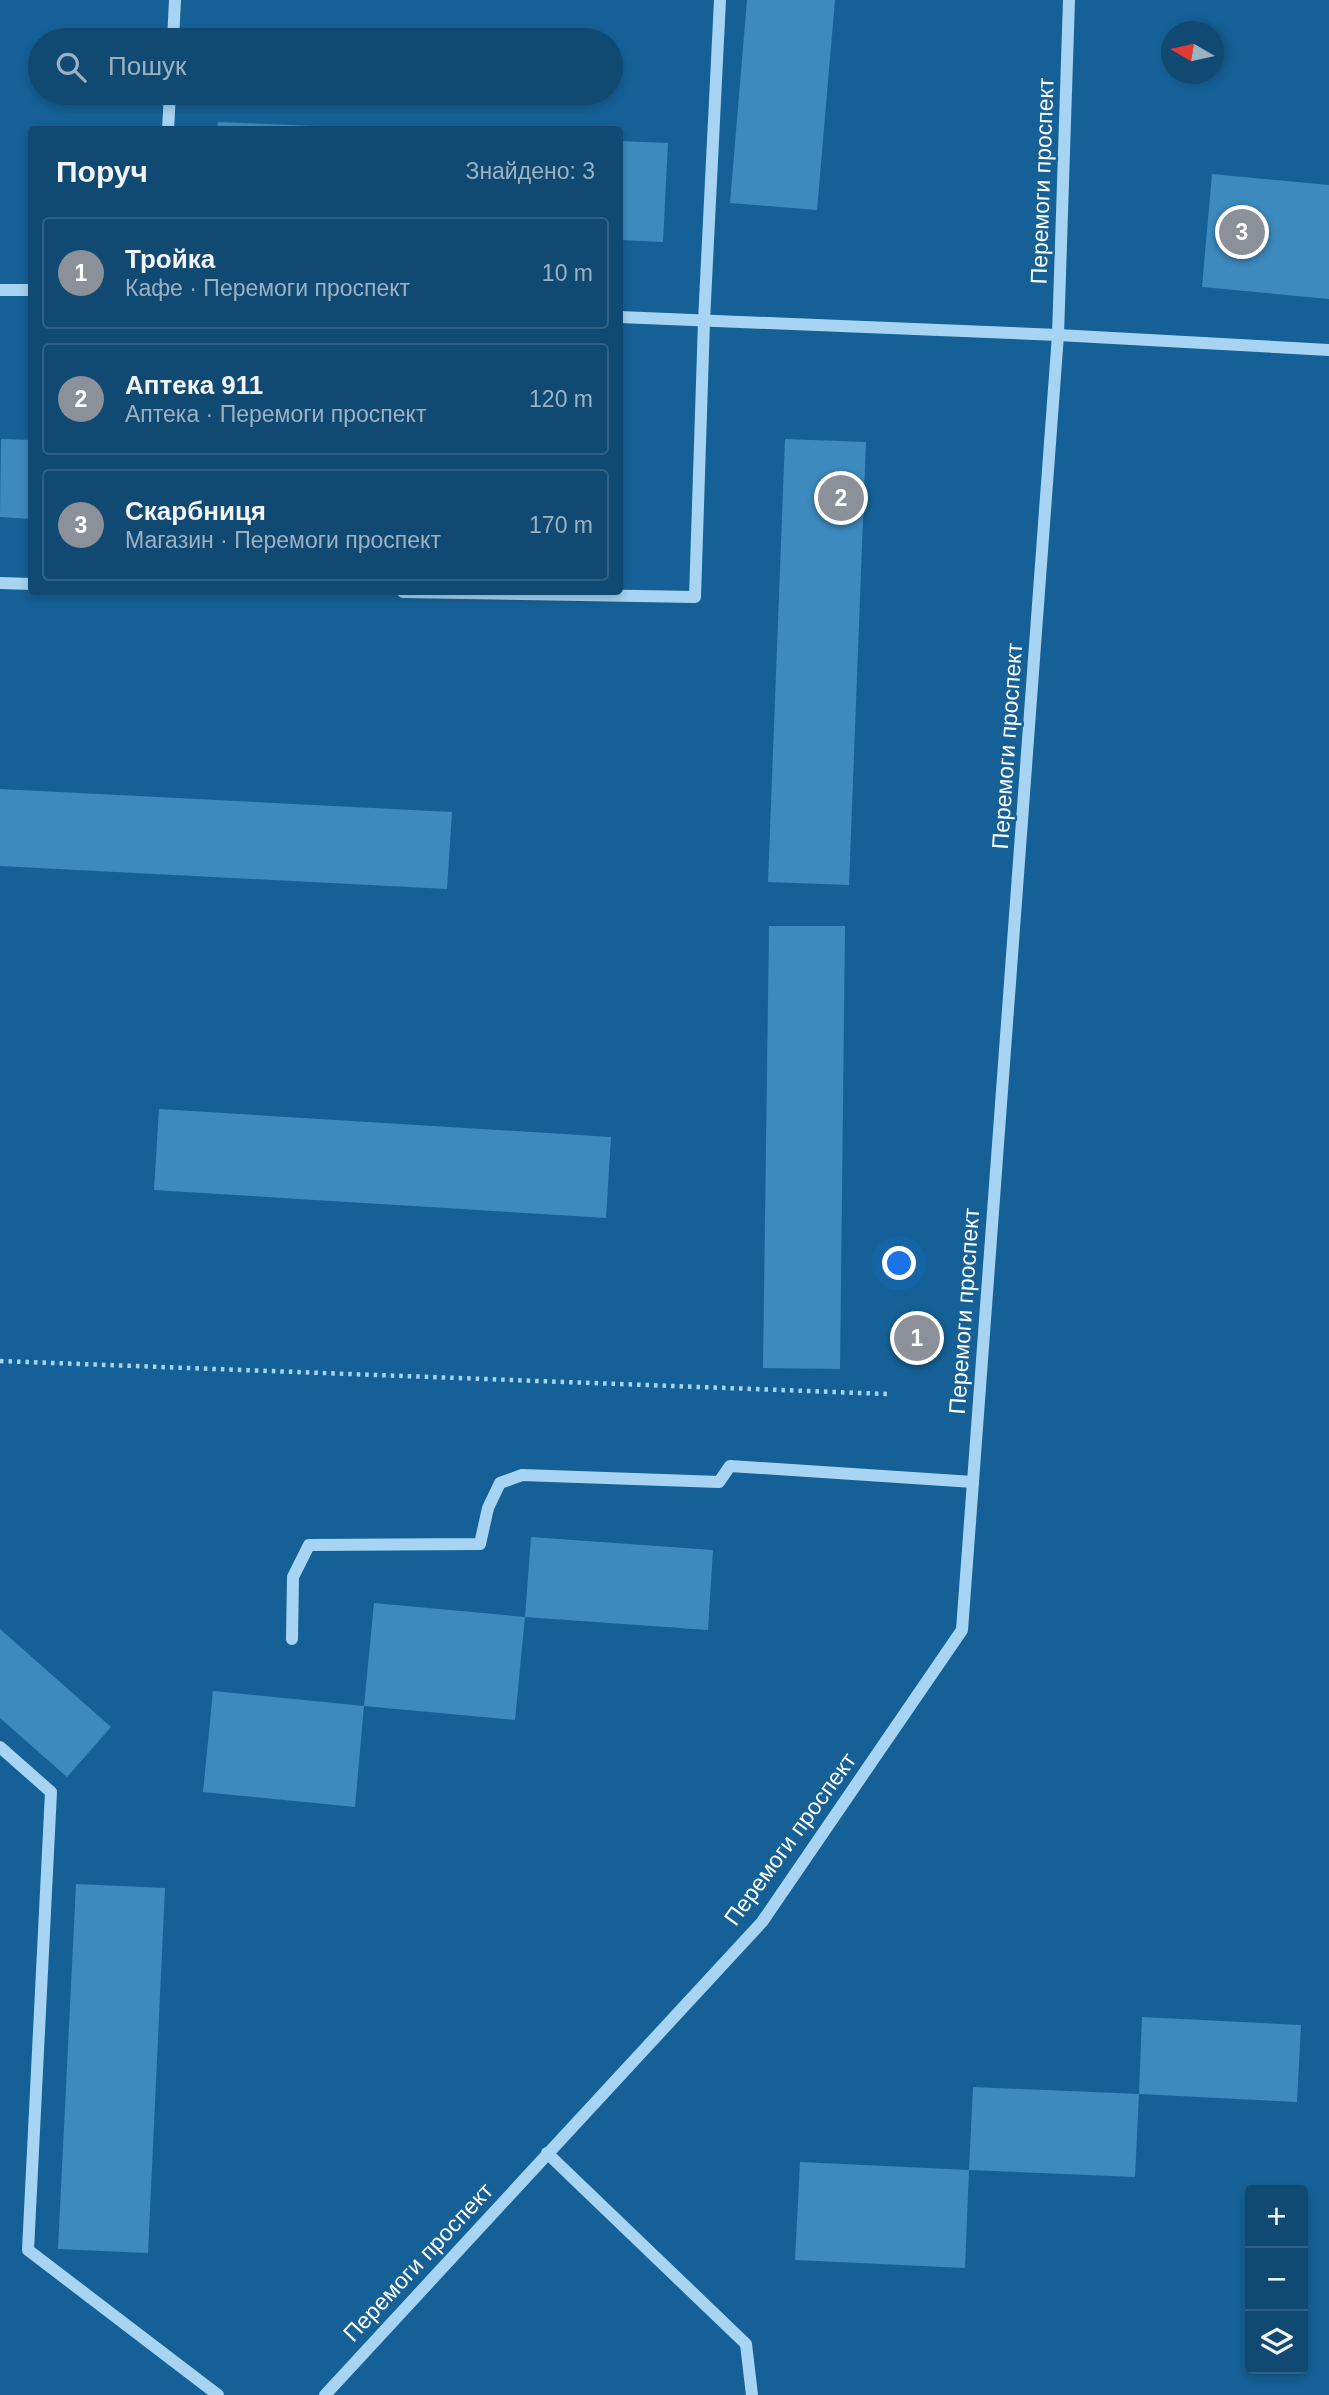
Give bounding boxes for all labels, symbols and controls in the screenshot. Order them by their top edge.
north arrow [1161,21,1224,84]
search box [28,28,623,105]
icon: search [52,48,90,86]
text: Пошук [108,51,186,81]
street label: Перемоги проспект [1025,77,1059,285]
text: Поруч [56,155,148,188]
text: Знайдено: 3 [465,158,595,184]
pin: 3 [1219,206,1265,258]
text: Тройка [125,244,215,274]
text: 1 [75,260,87,286]
text: 10 m [542,260,593,286]
text: Кафе · Перемоги проспект [125,275,410,301]
text: Аптека 911 [125,370,263,400]
text: 2 [75,386,87,412]
text: 120 m [529,386,593,412]
text: Аптека · Перемоги проспект [125,401,426,427]
pin: 2 [818,472,864,524]
text: Скарбниця [125,496,266,526]
text: 3 [75,512,87,538]
text: 170 m [529,512,593,538]
text: Магазин · Перемоги проспект [125,527,441,553]
street label: Перемоги проспект [987,641,1027,850]
street label: Перемоги проспект [944,1206,984,1415]
your location [882,1246,916,1280]
pin: 1 [894,1312,940,1364]
street label: Перемоги проспект [719,1747,862,1930]
street label: Перемоги проспект [338,2177,498,2346]
map controls [1245,2185,1308,2374]
button: + [1245,2185,1308,2248]
button: − [1245,2248,1308,2311]
button: layers [1245,2311,1308,2374]

